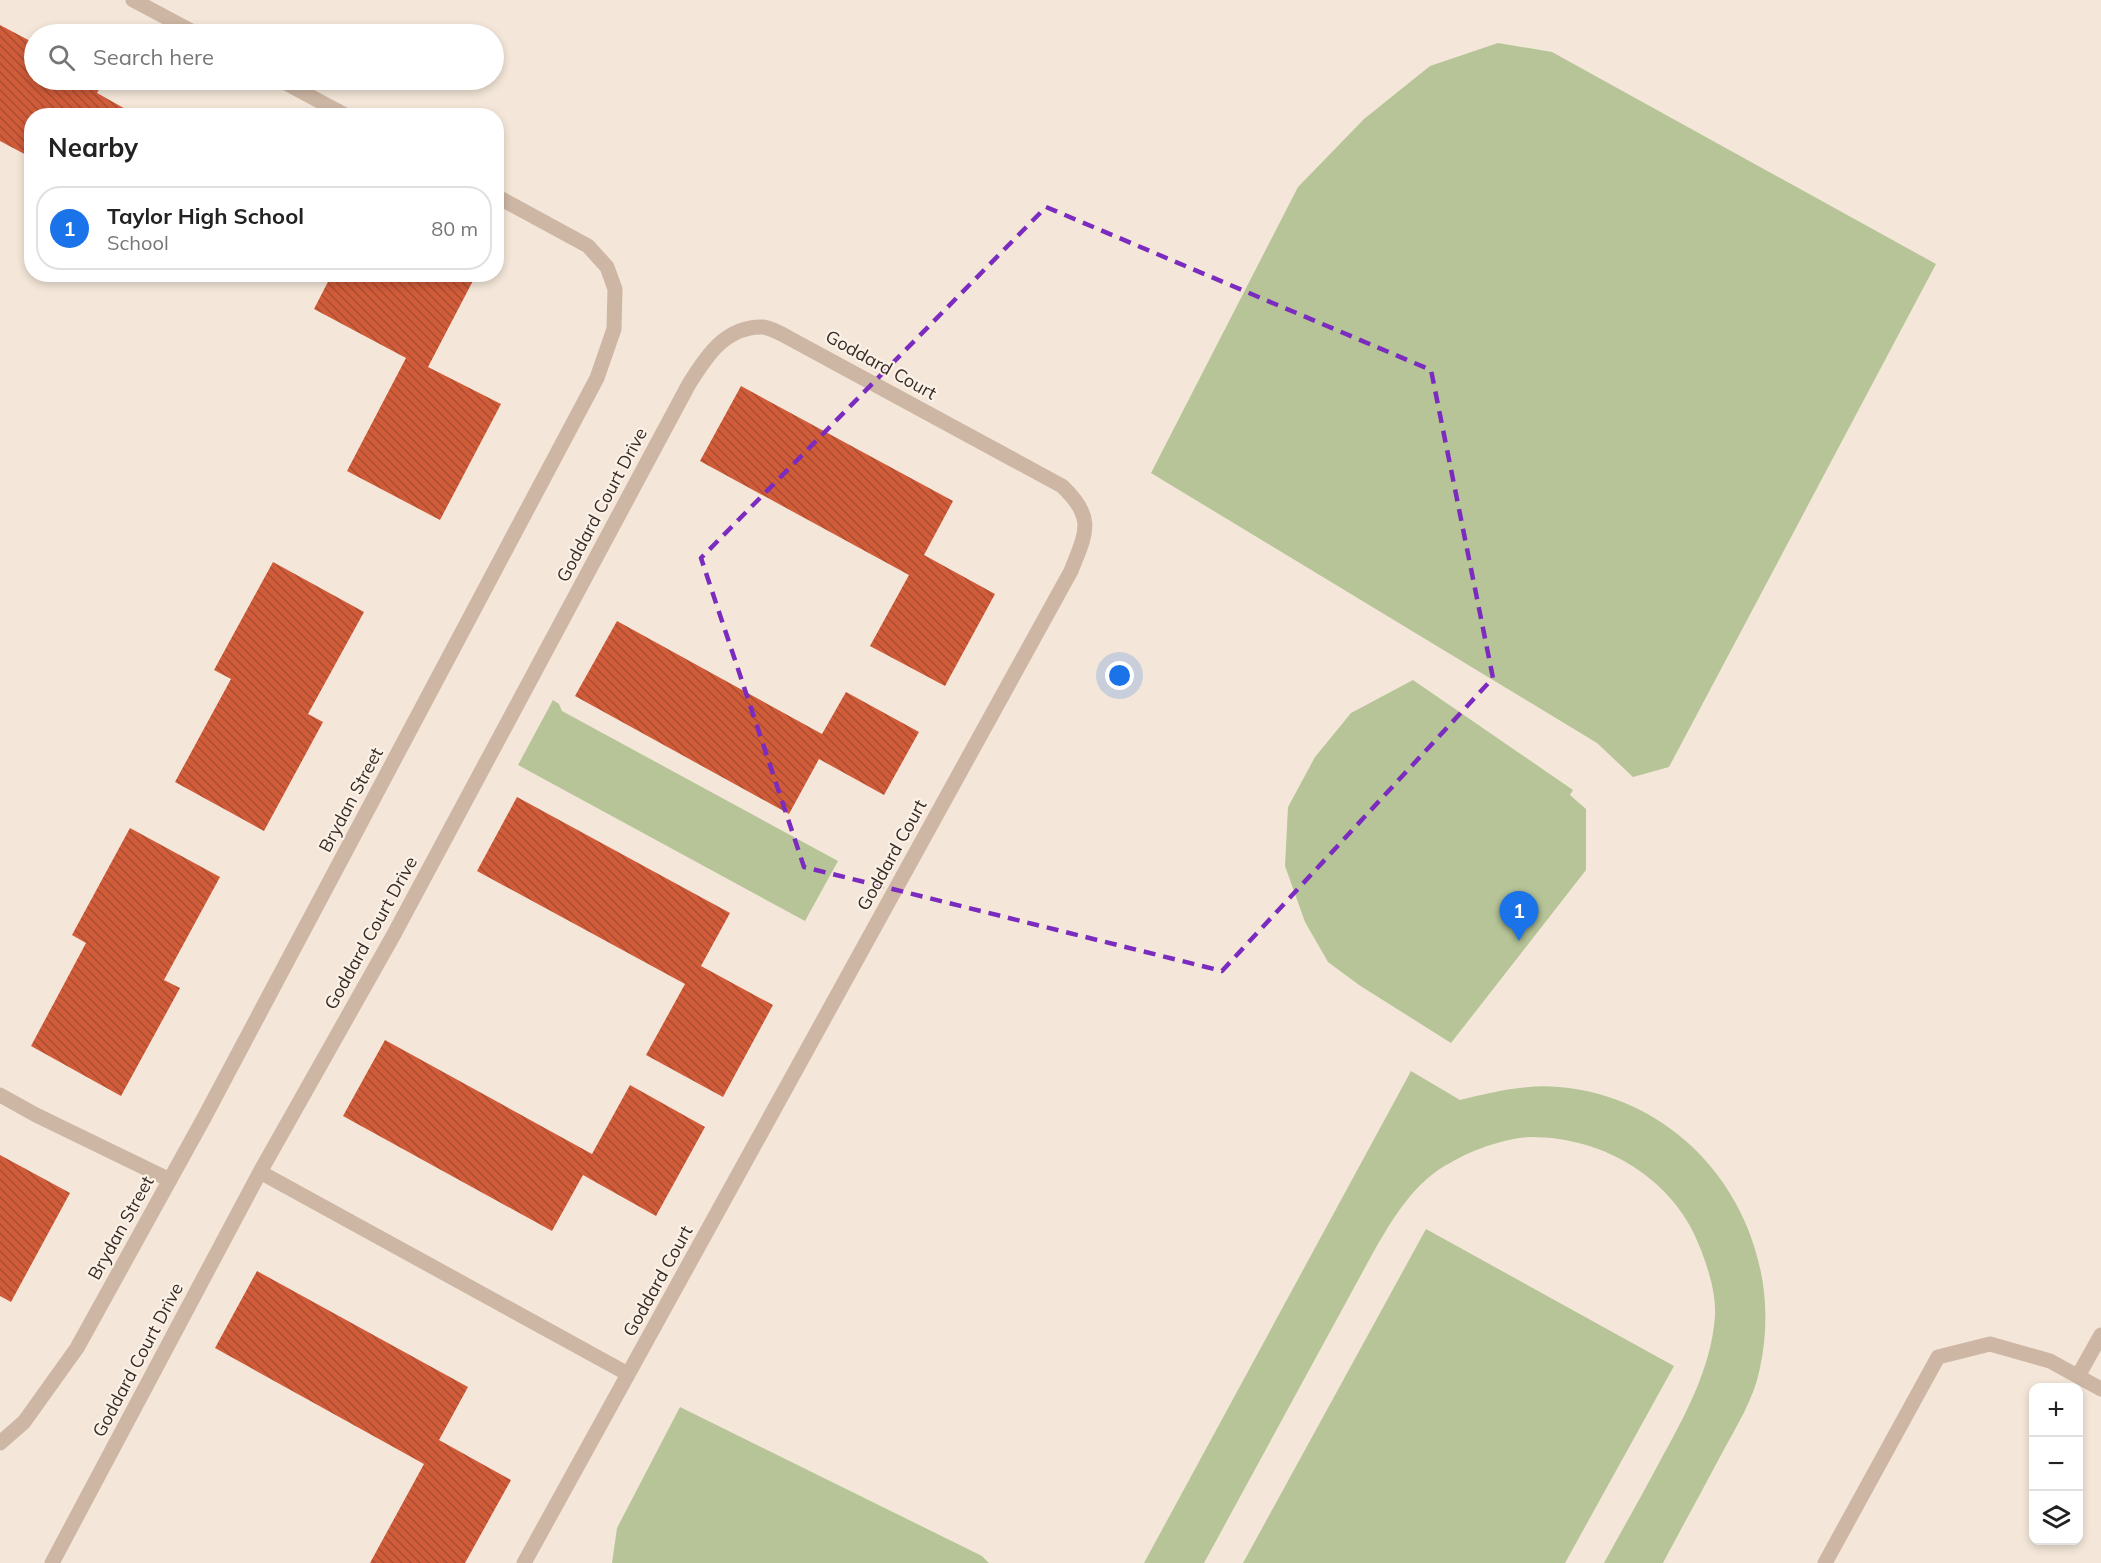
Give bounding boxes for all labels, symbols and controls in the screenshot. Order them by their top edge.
search box [24,24,504,90]
icon: search [45,41,78,74]
text: Search here [93,43,214,71]
text: Nearby [48,131,138,164]
text: Taylor High School [107,202,304,230]
text: 1 [64,216,76,241]
text: 80 m [431,216,478,241]
text: School [107,230,169,255]
street label: Goddard Court [822,325,941,405]
street label: Goddard Court Drive [551,424,652,586]
your location [1105,661,1134,690]
street label: Brydan Street [313,743,388,856]
street label: Goddard Court [852,795,932,914]
street label: Goddard Court Drive [319,852,422,1013]
pin: 1 [1500,892,1538,941]
street label: Brydan Street [83,1172,159,1284]
street label: Goddard Court [618,1221,698,1340]
street label: Goddard Court Drive [87,1279,188,1441]
map controls [2029,1383,2083,1545]
button: + [2029,1383,2083,1437]
button: − [2029,1437,2083,1491]
button: layers [2029,1491,2083,1545]

